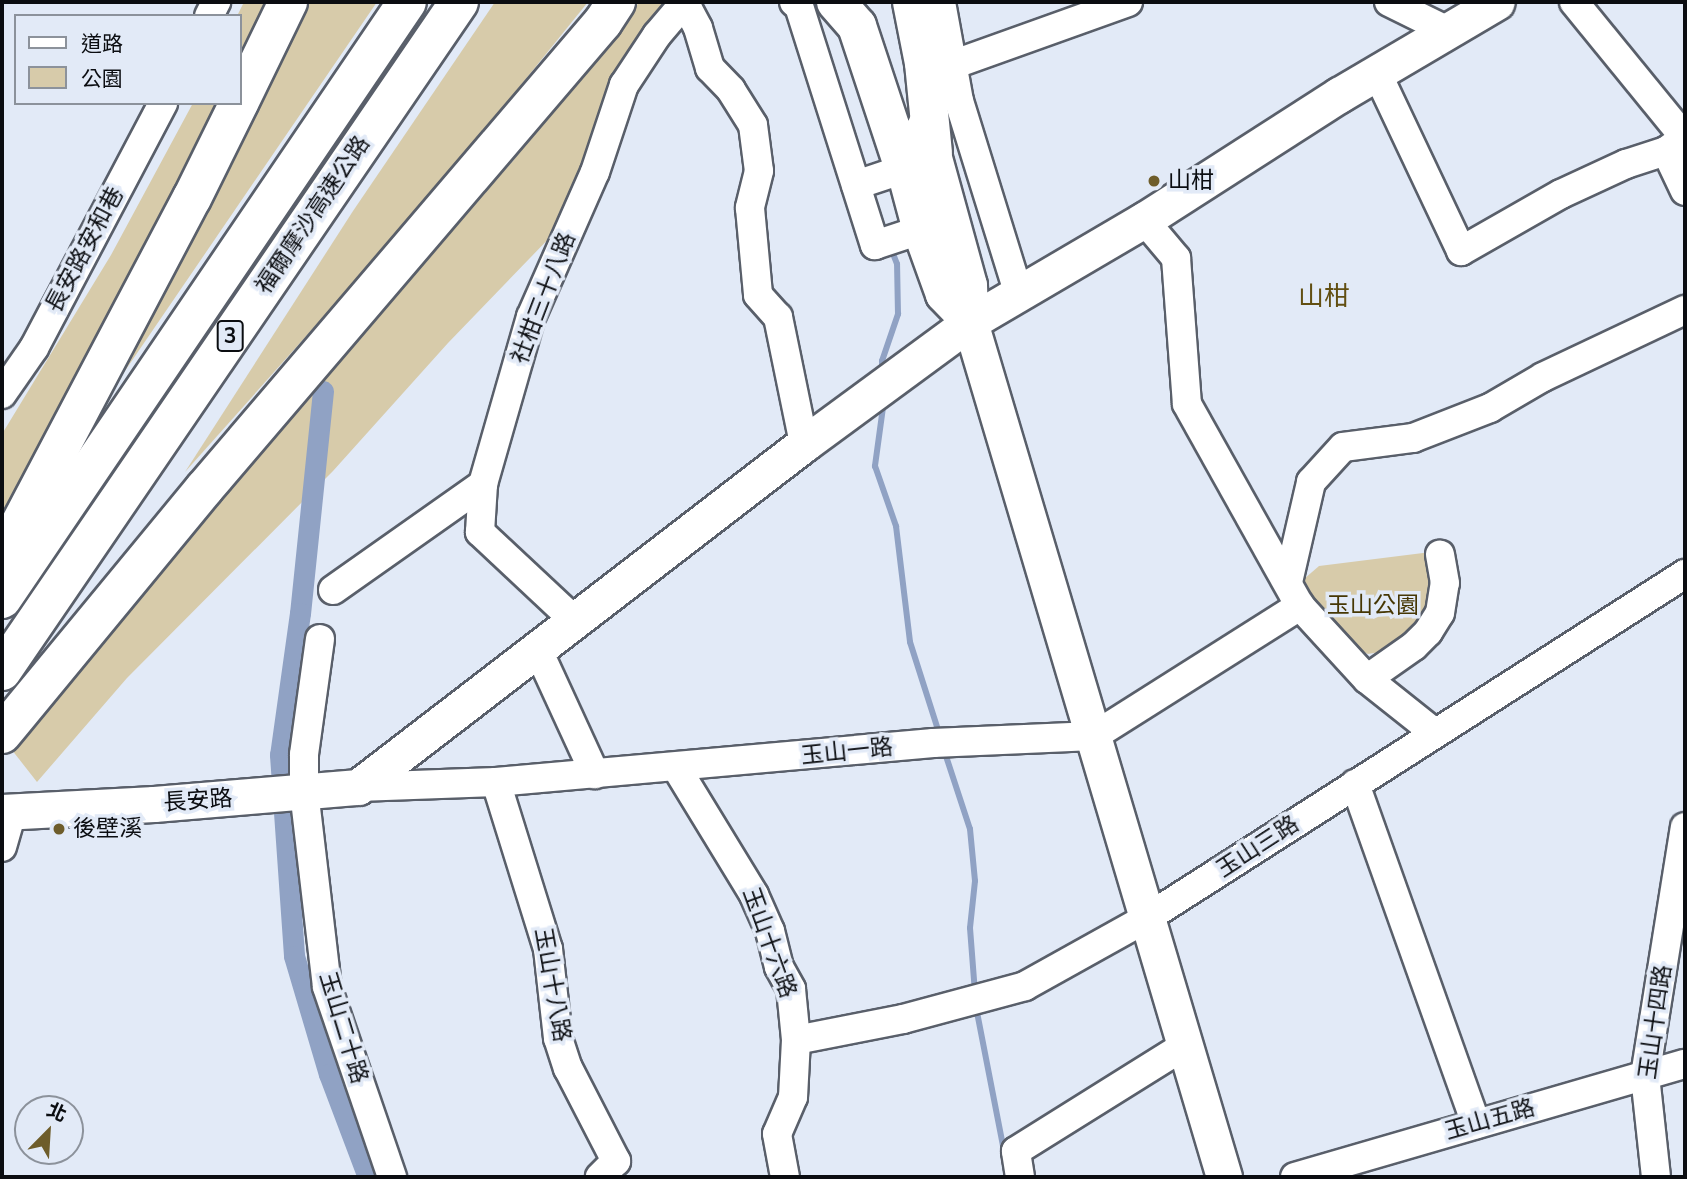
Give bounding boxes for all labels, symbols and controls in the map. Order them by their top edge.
legend [14,14,242,105]
text: 道路 [81,30,123,58]
text: 公園 [81,65,123,93]
street label: 福爾摩沙高速公路 [250,131,376,299]
place label: 山柑 [1168,167,1214,195]
marker: 山柑 [1146,173,1162,189]
street label: 長安路安和巷 [40,183,130,317]
street label: 社柑三十八路 [506,229,582,367]
district label: 山柑 [1298,281,1350,313]
road number: 3 [216,318,244,354]
park label: 玉山公園 [1327,592,1419,620]
street label: 玉山一路 [800,733,894,771]
street label: 長安路 [163,785,233,817]
street label: 玉山三路 [1212,810,1304,884]
place label: 後壁溪 [73,815,142,843]
marker: 後壁溪 [51,821,67,837]
street label: 玉山十六路 [736,884,802,1002]
street label: 玉山十八路 [528,926,576,1044]
street label: 玉山十四路 [1634,963,1678,1081]
street label: 玉山二十路 [313,969,373,1087]
street label: 玉山五路 [1442,1094,1538,1146]
north arrow [14,1095,84,1165]
text: 北 [43,1097,71,1128]

